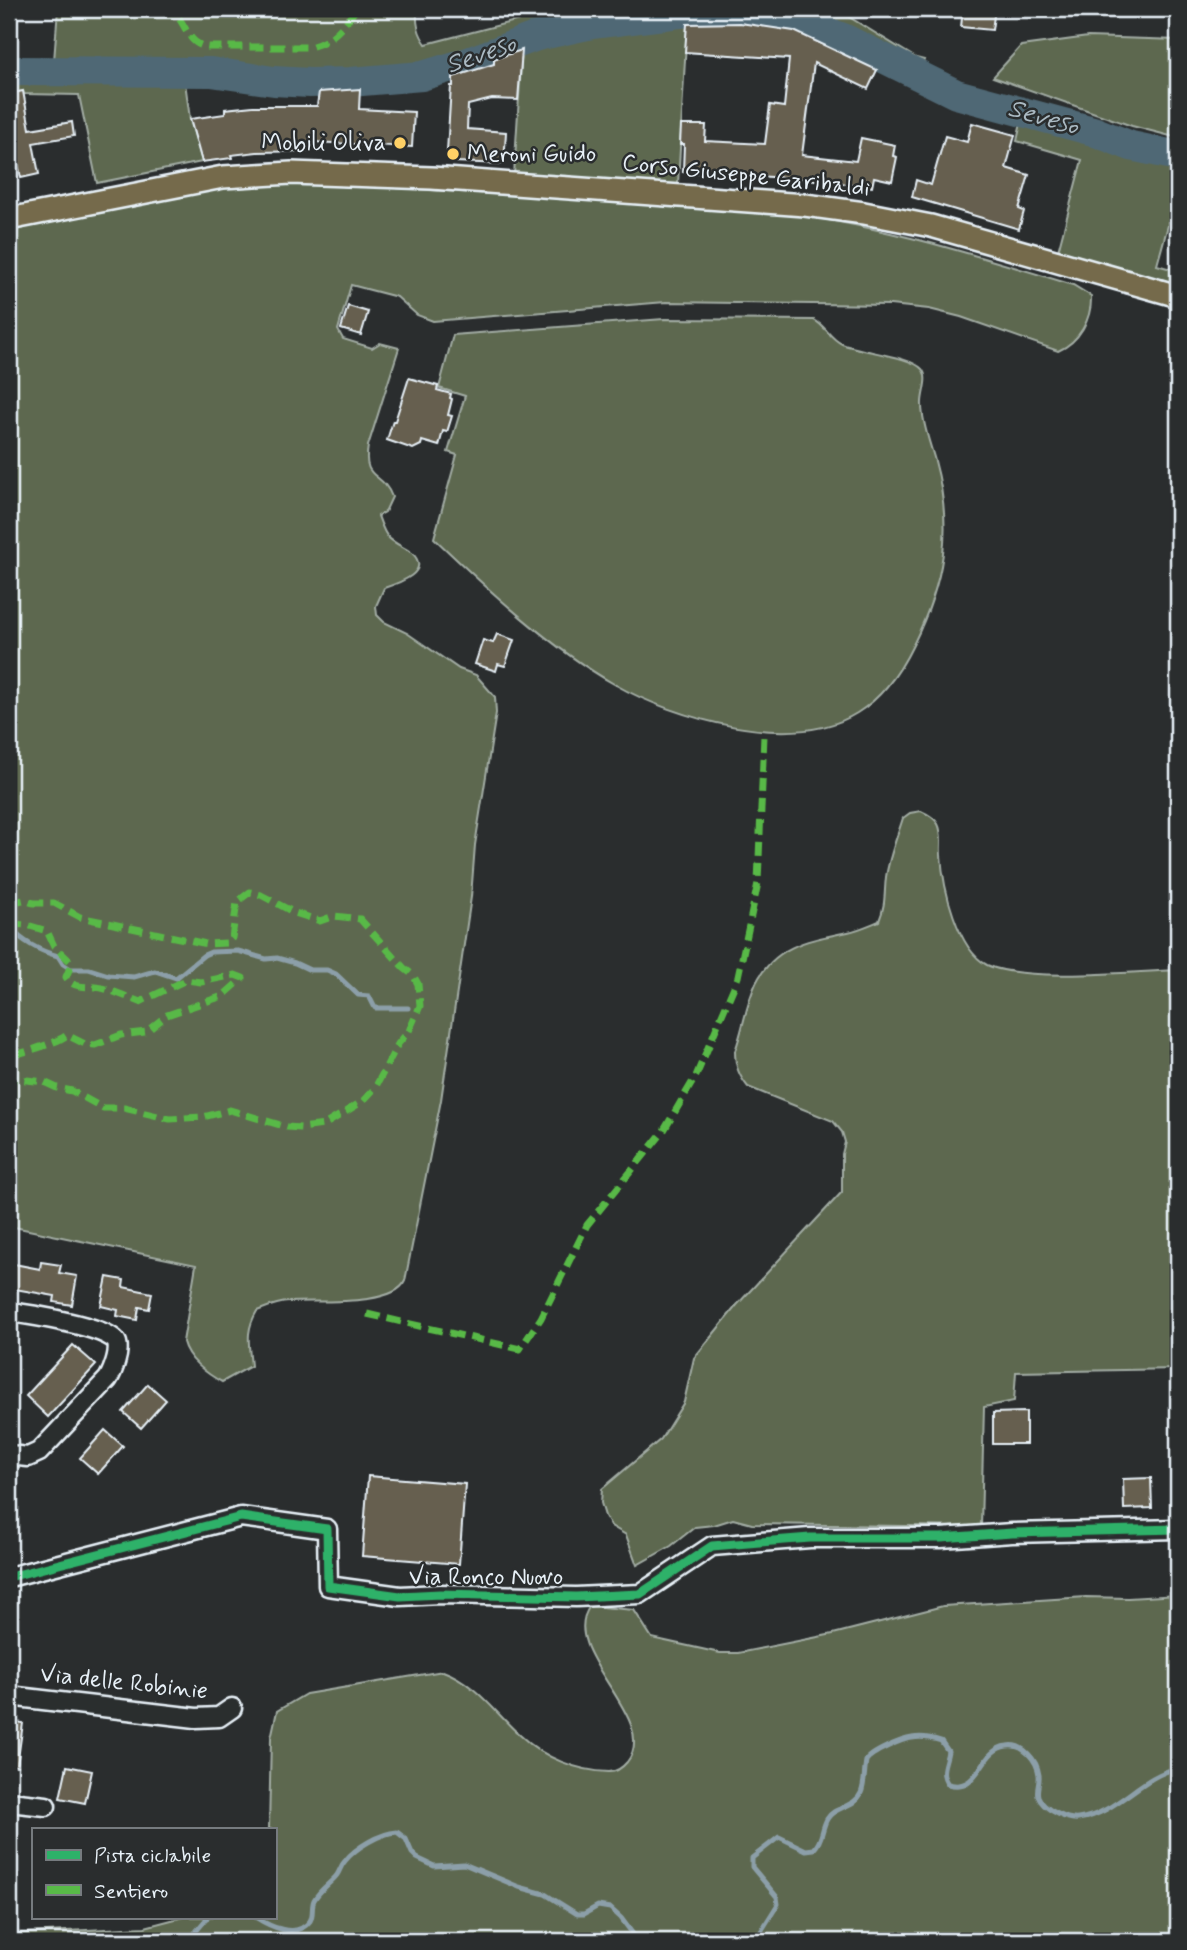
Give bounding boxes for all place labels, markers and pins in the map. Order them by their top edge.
place label: Mobili Oliva [261,128,386,159]
marker: Mobili Oliva [392,135,408,151]
place label: Meroni Guido [467,139,596,170]
marker: Meroni Guido [445,146,461,162]

